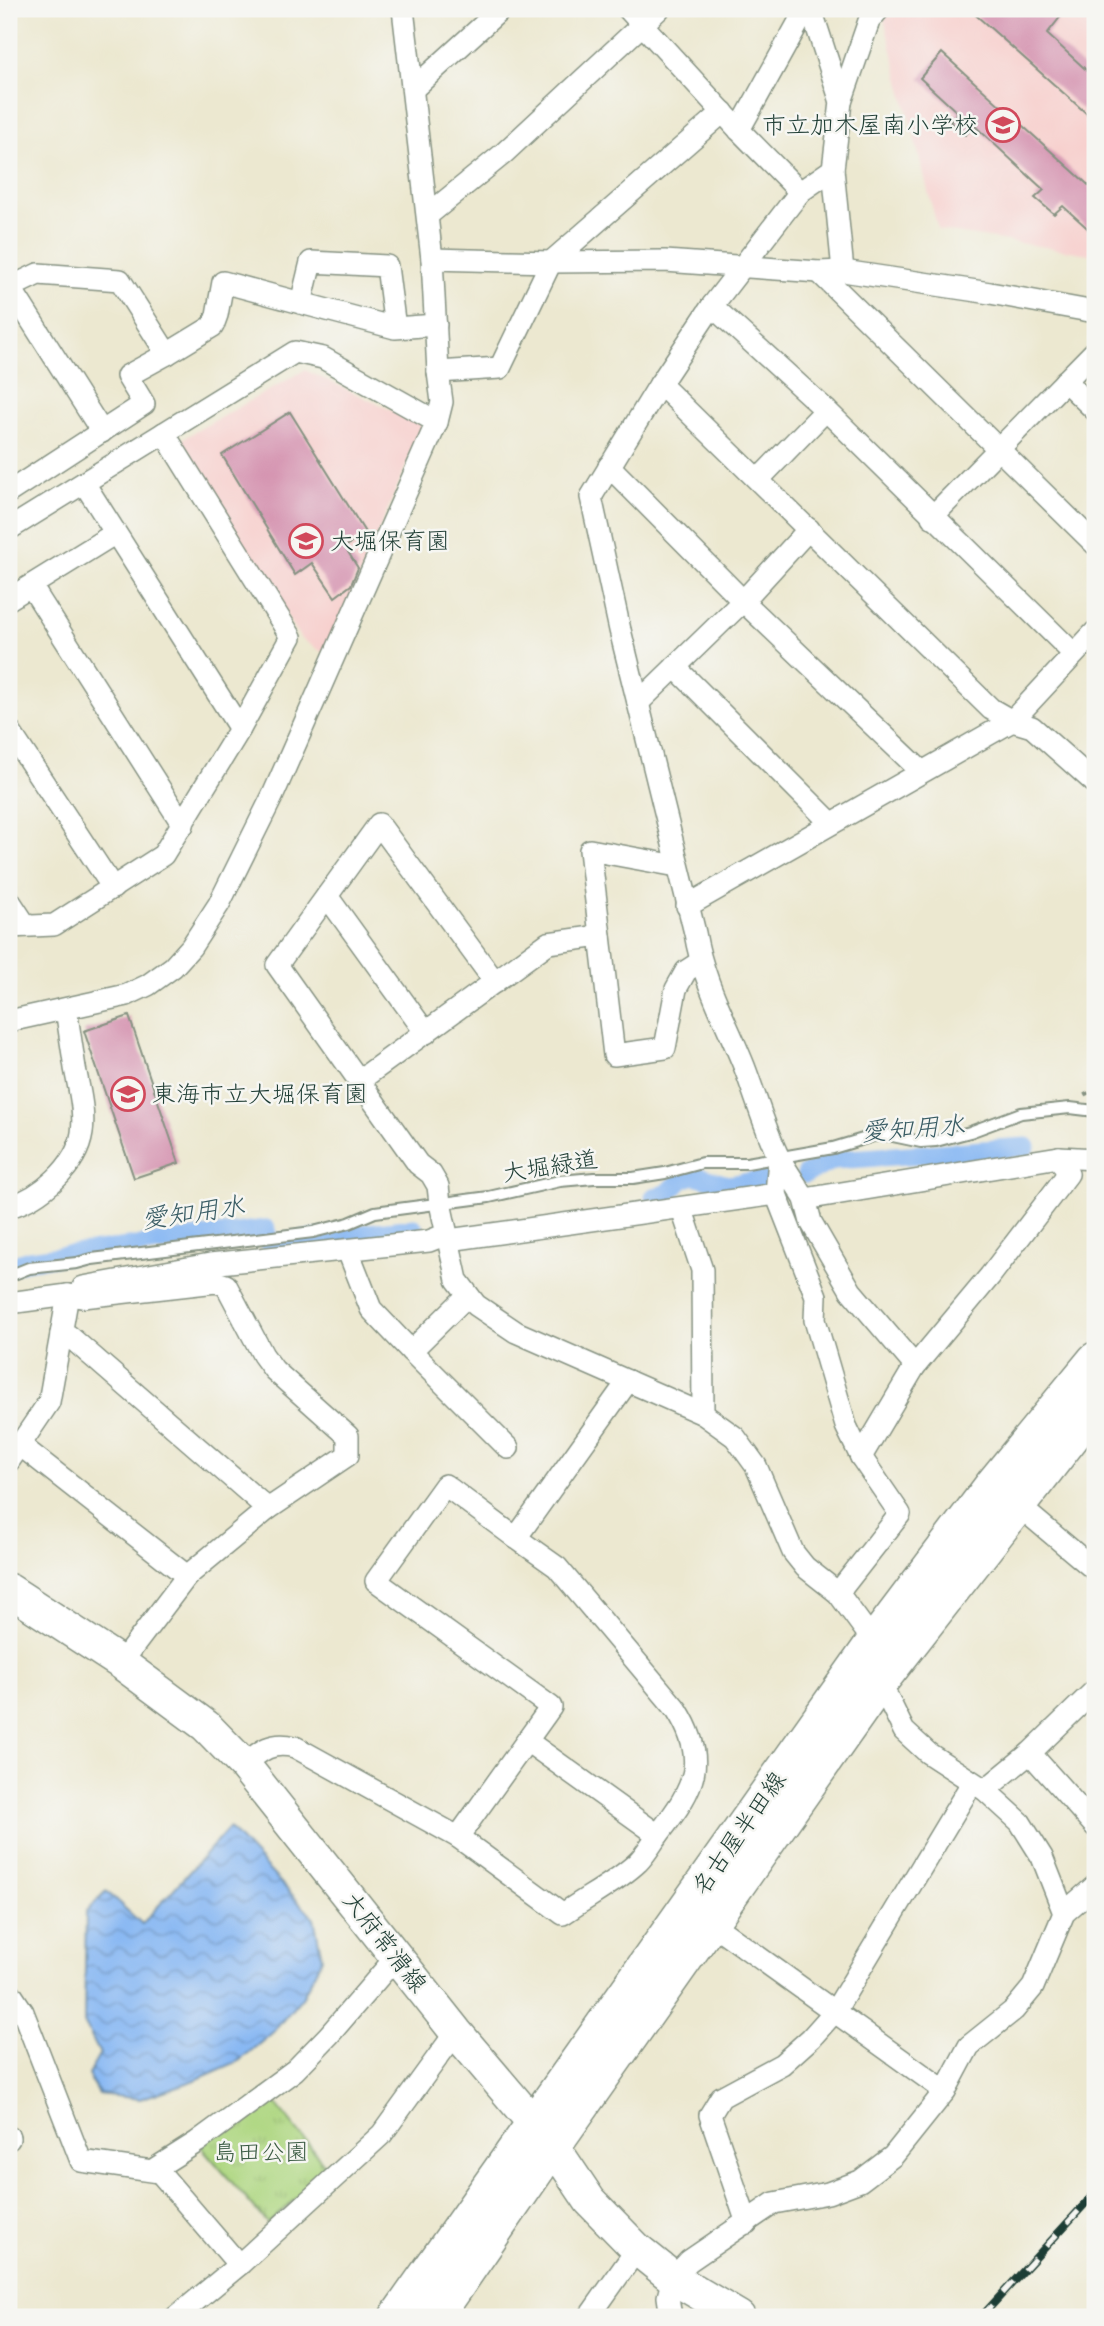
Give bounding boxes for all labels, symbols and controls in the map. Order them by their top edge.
school or university icon: 市立加木屋南小学校 [984,106,1022,144]
place label: 市立加木屋南小学校 [762,110,978,139]
school or university icon: 大堀保育園 [287,522,325,560]
place label: 大堀保育園 [330,526,450,555]
school or university icon: 東海市立大堀保育園 [109,1075,147,1113]
place label: 東海市立大堀保育園 [152,1079,368,1108]
water label: 愛知用水 [860,1108,966,1148]
street label: 大堀緑道 [500,1144,600,1187]
water label: 愛知用水 [139,1189,247,1235]
street label: 名古屋半田線 [685,1765,792,1900]
street label: 大府常滑線 [337,1885,434,1998]
park label: 島田公園 [213,2137,309,2166]

